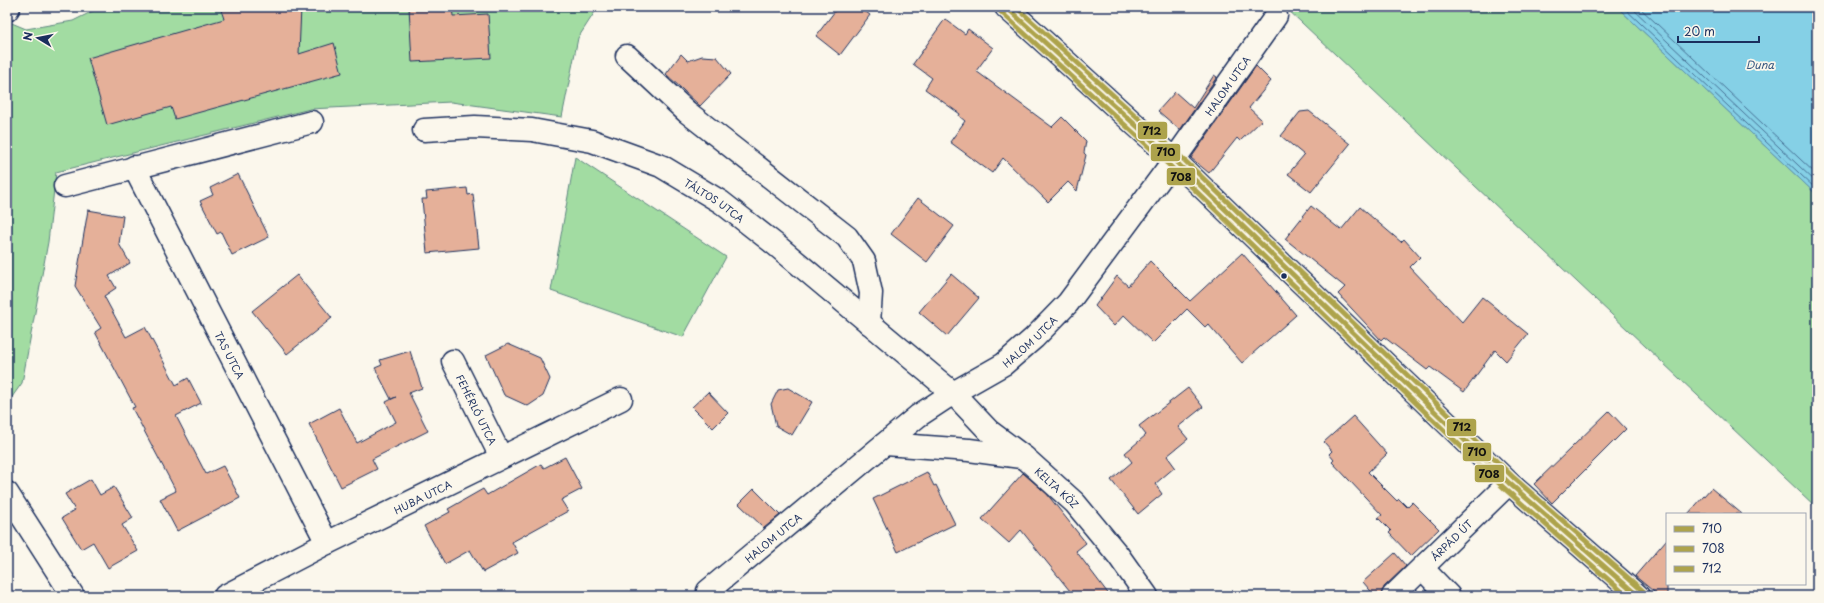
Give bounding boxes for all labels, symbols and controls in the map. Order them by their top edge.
north arrow [18,18,58,58]
scale bar [1678,18,1759,44]
text: 20 m [1684,22,1715,40]
text: N [19,30,37,42]
street label: HALOM UTCA [1201,52,1254,118]
water label: Duna [1746,56,1775,73]
line badge: 712 [1137,121,1168,140]
text: 712 [1143,122,1161,139]
line badge: 710 [1150,143,1181,162]
text: 710 [1157,143,1175,160]
line badge: 708 [1166,167,1196,186]
text: 708 [1170,168,1192,185]
street label: TÁLTOS UTCA [682,174,748,226]
unlabelled marker [1279,271,1289,281]
street label: HALOM UTCA [998,311,1060,370]
street label: TAS UTCA [212,328,249,382]
street label: FEHÉRLÓ UTCA [453,371,501,448]
line badge: 712 [1446,418,1477,437]
text: 712 [1453,418,1471,435]
line badge: 710 [1462,442,1492,462]
text: 710 [1468,443,1486,460]
street label: KELTA KÖZ [1032,463,1083,511]
line badge: 708 [1474,464,1505,483]
text: 708 [1478,465,1500,482]
street label: HUBA UTCA [391,476,454,517]
street label: HALOM UTCA [741,509,804,565]
legend [1666,513,1806,585]
street label: ÁRPÁD ÚT [1427,515,1475,563]
text: 710 [1702,519,1722,537]
text: 708 [1702,539,1725,557]
text: 712 [1702,559,1722,577]

